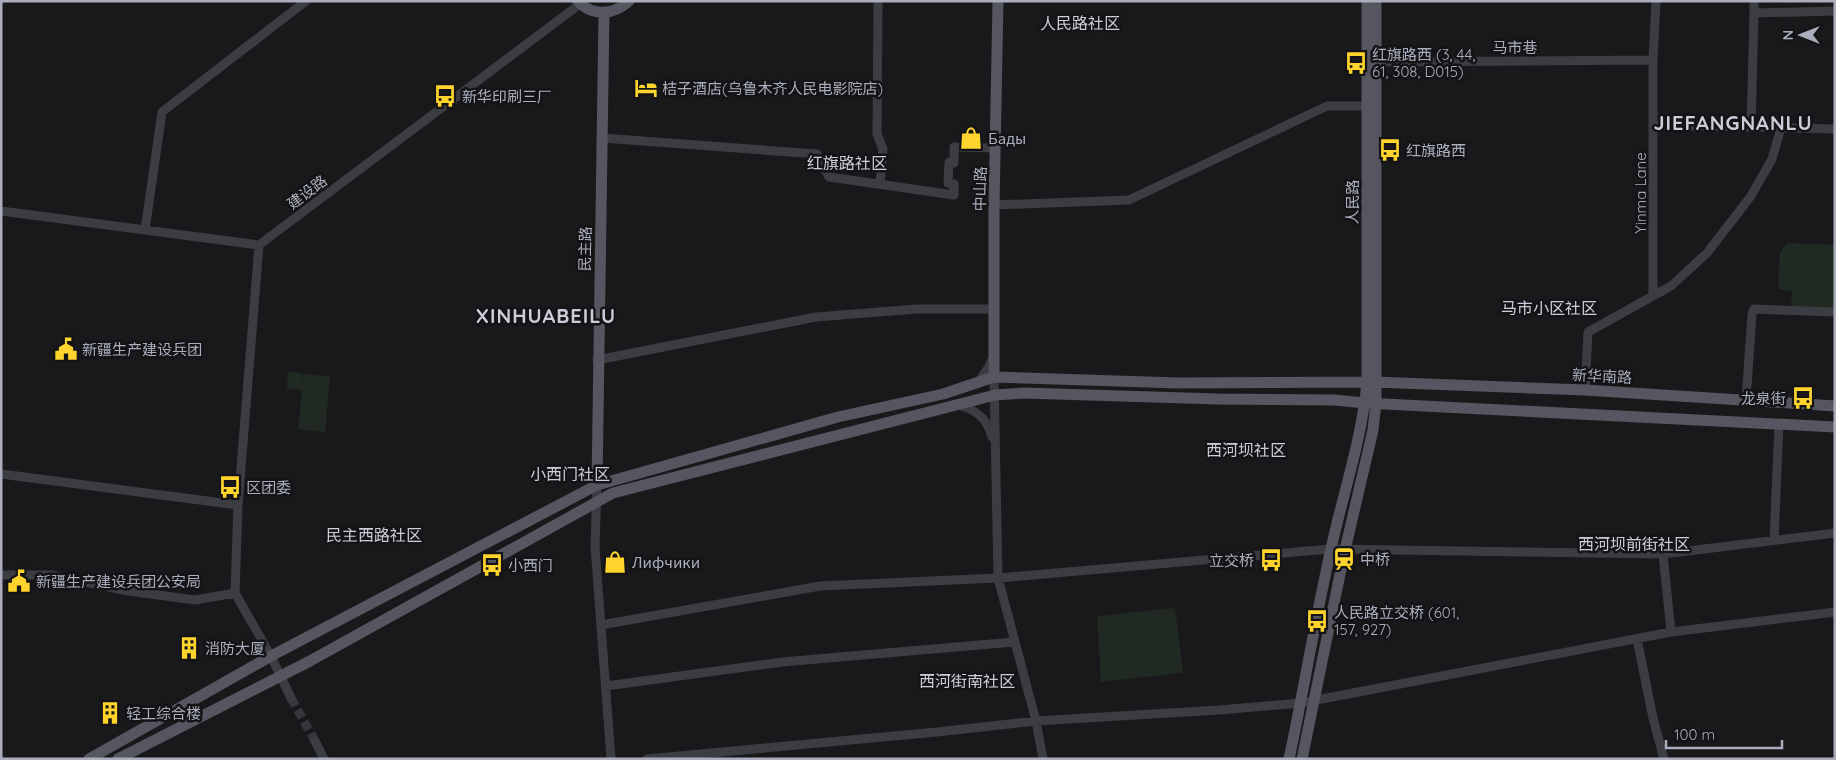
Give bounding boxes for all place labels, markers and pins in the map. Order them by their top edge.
place label: 红旗路西 (3, 44, 61, 308, D015) [1372,45,1475,81]
bus stop icon: 红旗路西 (3, 44, 61, 308, D015) [1343,50,1369,76]
hotel icon: 桔子酒店(乌鲁木齐人民电影院店) [633,75,659,101]
place label: 桔子酒店(乌鲁木齐人民电影院店) [662,79,883,98]
bus stop icon: 新华印刷三厂 [432,83,458,109]
place label: 新华印刷三厂 [462,87,552,106]
shop icon: Бады [958,125,984,151]
place label: Бады [988,129,1026,148]
bus stop icon: 红旗路西 [1377,137,1403,163]
place label: 红旗路西 [1406,141,1466,160]
public building icon: 新疆生产建设兵团 [53,336,79,362]
place label: 新疆生产建设兵团 [82,340,202,359]
bus stop icon: 龙泉街 [1790,385,1816,411]
place label: 龙泉街 [1741,389,1786,408]
bus stop icon: 区团委 [217,474,243,500]
place label: 区团委 [246,478,291,497]
station icon: 中桥 [1331,546,1357,572]
bus stop icon: 立交桥 [1258,547,1284,573]
shop icon: Лифчики [602,549,628,575]
place label: 中桥 [1360,550,1390,569]
place label: 立交桥 [1209,551,1254,570]
bus stop icon: 小西门 [479,552,505,578]
place label: Лифчики [632,553,700,572]
place label: 小西门 [508,556,553,575]
public building icon: 新疆生产建设兵团公安局 [6,568,32,594]
place label: 新疆生产建设兵团公安局 [36,572,201,591]
place label: 人民路立交桥 (601, 157, 927) [1334,603,1459,639]
bus stop icon: 人民路立交桥 (601, 157, 927) [1304,608,1330,634]
building icon: 消防大厦 [176,635,202,661]
place label: 消防大厦 [205,639,265,658]
building icon: 轻工综合楼 [97,700,123,726]
place label: 轻工综合楼 [126,704,201,723]

